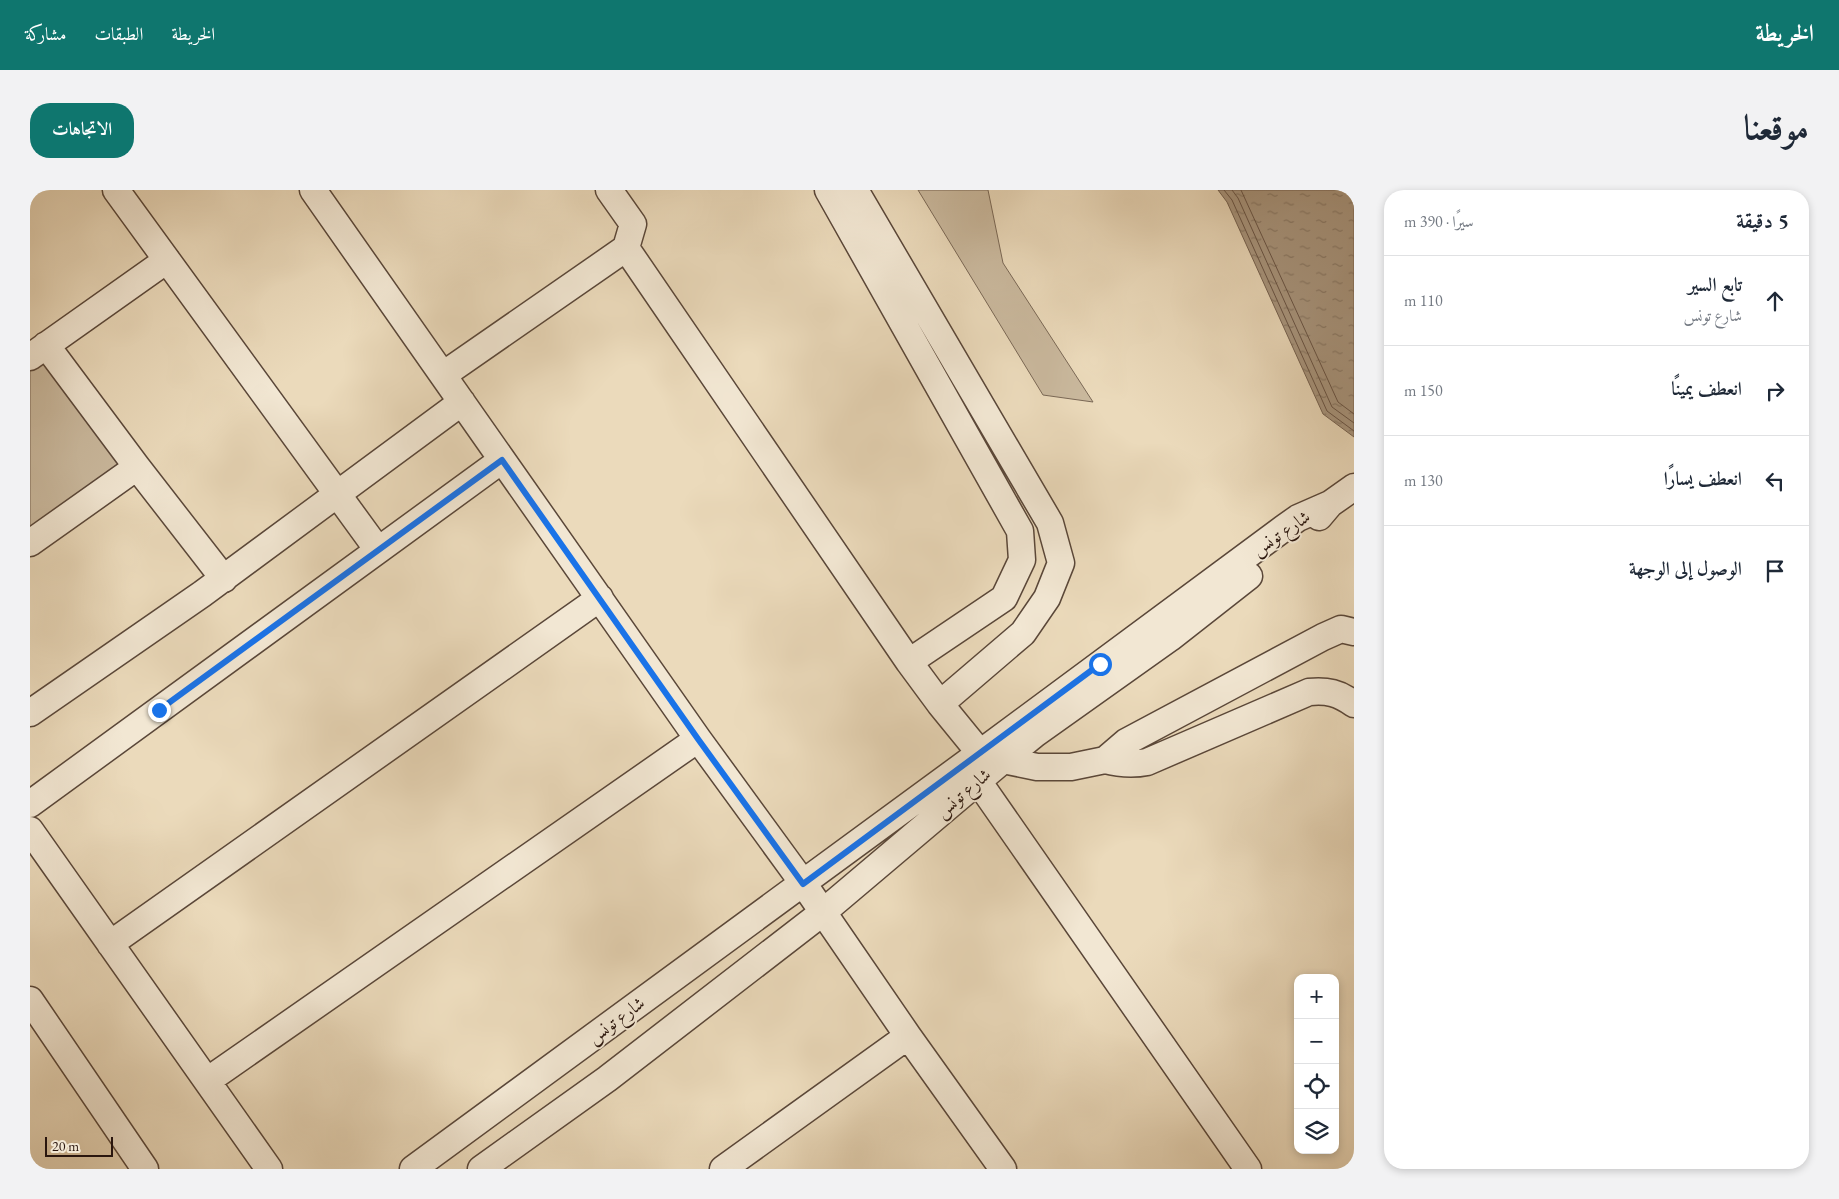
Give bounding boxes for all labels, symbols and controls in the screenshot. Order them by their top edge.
text: الخريطة [1756,17,1814,48]
text: مشاركة [25,22,66,45]
text: الطبقات [94,22,143,45]
text: الخريطة [171,22,215,45]
button: الاتجاهات [30,103,134,158]
text: موقعنا [1744,104,1809,149]
text: 5 دقيقة [1736,207,1789,234]
text: سيرًا · 390 m [1404,211,1474,232]
text: تابع السير [1688,272,1742,297]
icon: ahead [1761,287,1789,315]
text: 110 m [1404,290,1443,311]
text: شارع تونس [1684,305,1742,326]
text: انعطف يمينًا [1671,376,1742,401]
icon: right [1761,377,1789,405]
text: 150 m [1404,380,1443,401]
text: انعطف يسارًا [1664,466,1742,491]
icon: left [1761,467,1789,495]
text: 130 m [1404,470,1443,491]
street label: شارع تونس [1247,505,1317,564]
text: الوصول إلى الوجهة [1629,556,1742,581]
icon: arrive [1761,557,1789,585]
route start [1089,653,1112,676]
route end [148,699,171,722]
street label: شارع تونس [930,763,998,826]
map controls [1294,974,1339,1154]
button: + [1294,974,1339,1019]
street label: شارع تونس [582,991,651,1051]
button: − [1294,1019,1339,1064]
button: locate [1294,1064,1339,1109]
button: layers [1294,1109,1339,1154]
scale bar [45,1134,112,1157]
text: 20 m [52,1137,79,1155]

